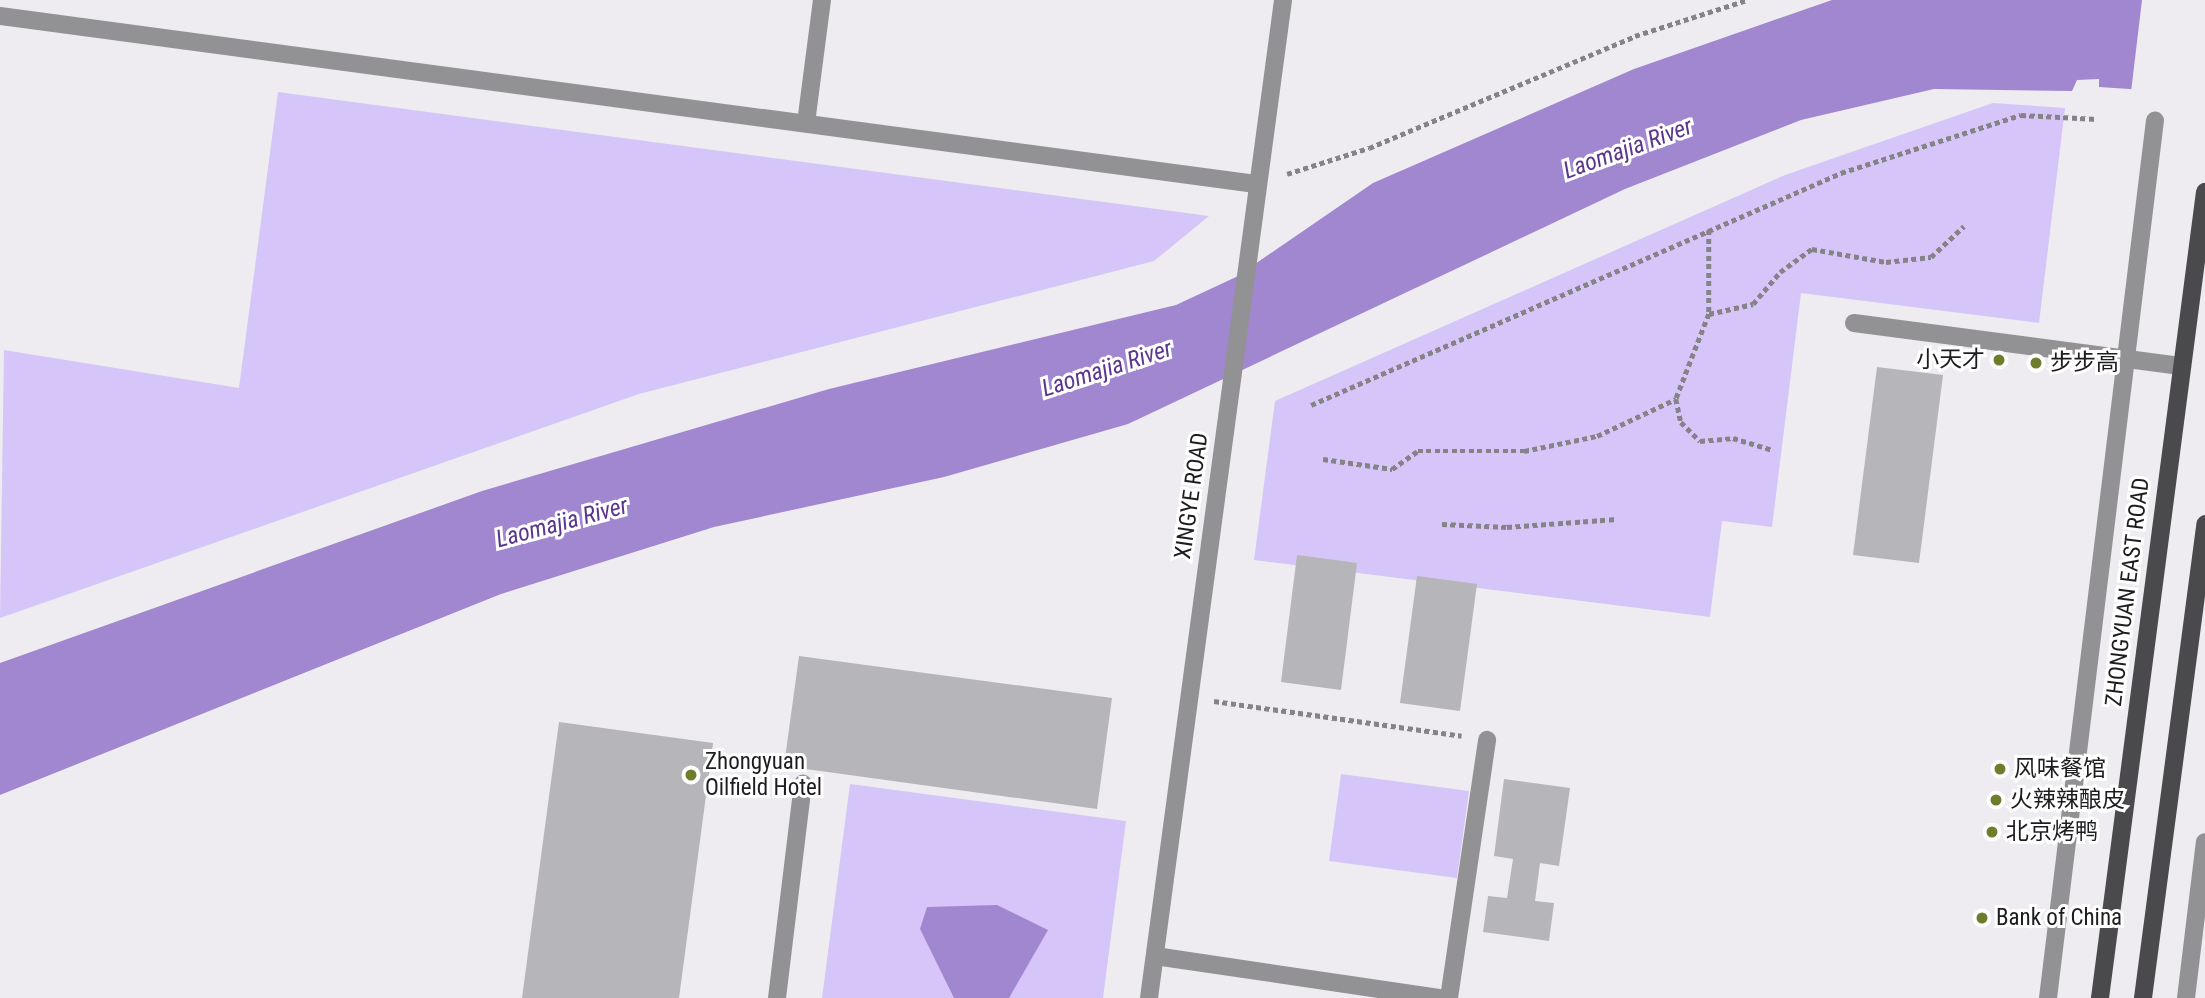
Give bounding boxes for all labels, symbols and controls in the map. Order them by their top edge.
water label: Laomajia River [1560,112,1696,186]
water label: Laomajia River [1038,334,1176,404]
place label: 小天才 [1916,346,1985,374]
place label: 步步高 [2050,349,2119,377]
marker: 小天才 [1991,352,2007,368]
marker: 步步高 [2028,355,2044,371]
street label: XINGYE ROAD [1169,431,1215,561]
street label: ZHONGYUAN EAST ROAD [2100,476,2156,708]
water label: Laomajia River [493,492,631,554]
place label: Zhongyuan Oilfield Hotel [705,748,822,802]
place label: 风味餐馆 [2014,755,2106,783]
marker: 风味餐馆 [1992,761,2008,777]
marker: Zhongyuan Oilfield Hotel [683,767,699,783]
place label: 火辣辣酿皮 [2010,786,2125,814]
marker: 火辣辣酿皮 [1988,792,2004,808]
place label: 北京烤鸭 [2006,818,2098,846]
marker: 北京烤鸭 [1984,824,2000,840]
place label: Bank of China [1996,904,2122,932]
marker: Bank of China [1974,910,1990,926]

